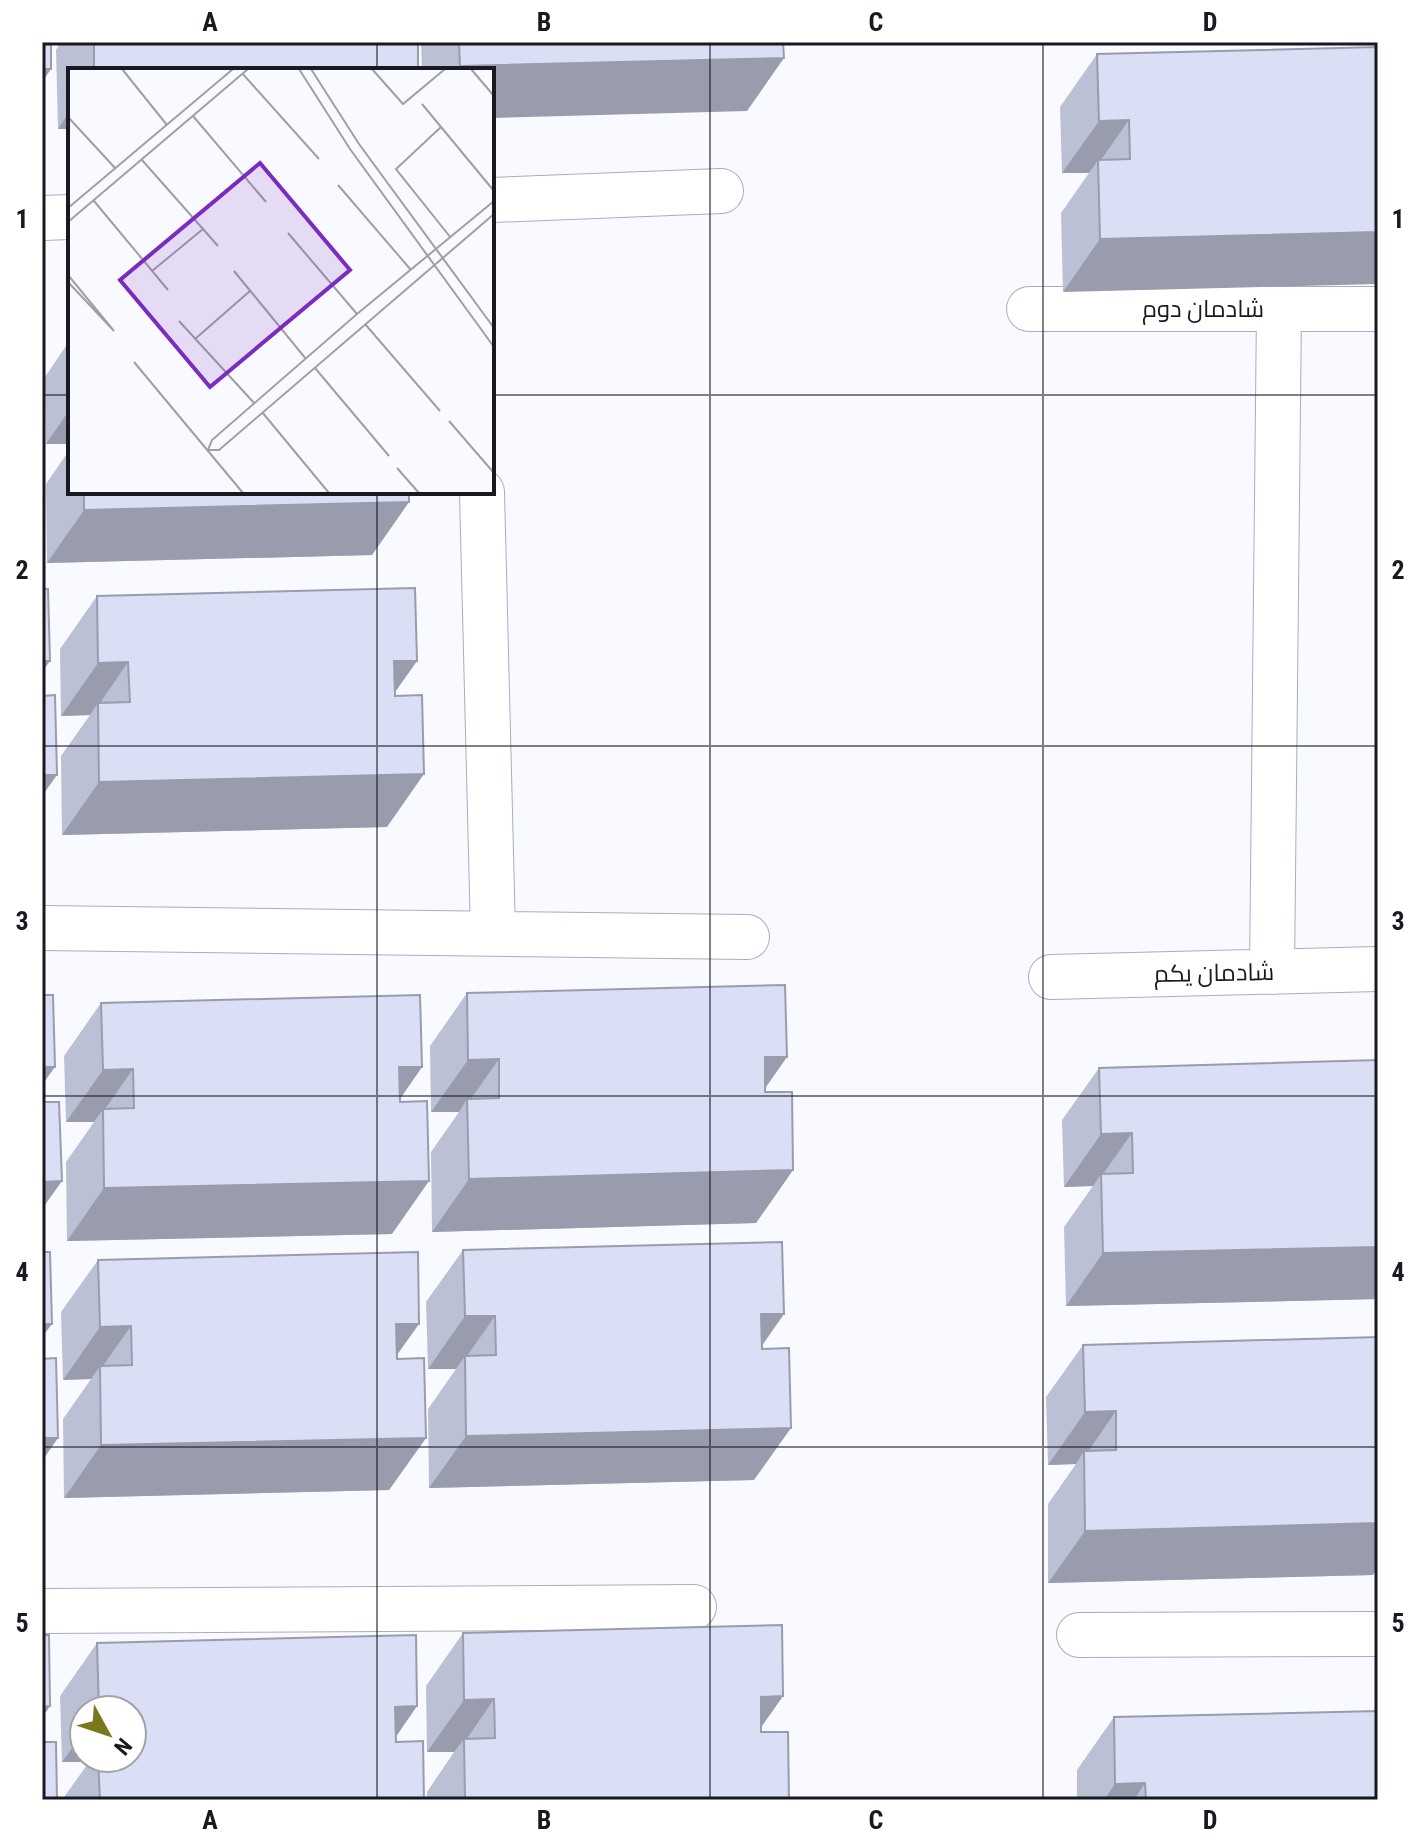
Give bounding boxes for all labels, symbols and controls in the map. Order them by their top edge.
text: A [202,7,218,37]
text: B [537,7,551,37]
text: C [869,7,884,37]
text: D [1203,7,1217,37]
inset map [68,68,494,494]
text: 1 [15,204,29,234]
text: 1 [1391,204,1405,234]
street label: شادمان دوم [1142,295,1264,325]
text: 2 [15,555,29,585]
text: 2 [1391,555,1405,585]
text: 3 [15,906,29,936]
text: 3 [1391,906,1405,936]
street label: شادمان یکم [1154,958,1275,990]
text: 4 [15,1257,29,1287]
text: 4 [1391,1257,1405,1287]
text: 5 [15,1608,29,1638]
text: 5 [1391,1608,1405,1638]
north arrow [68,1694,148,1774]
text: N [109,1733,137,1760]
text: A [202,1805,218,1835]
text: B [537,1805,551,1835]
text: C [869,1805,884,1835]
text: D [1203,1805,1217,1835]

